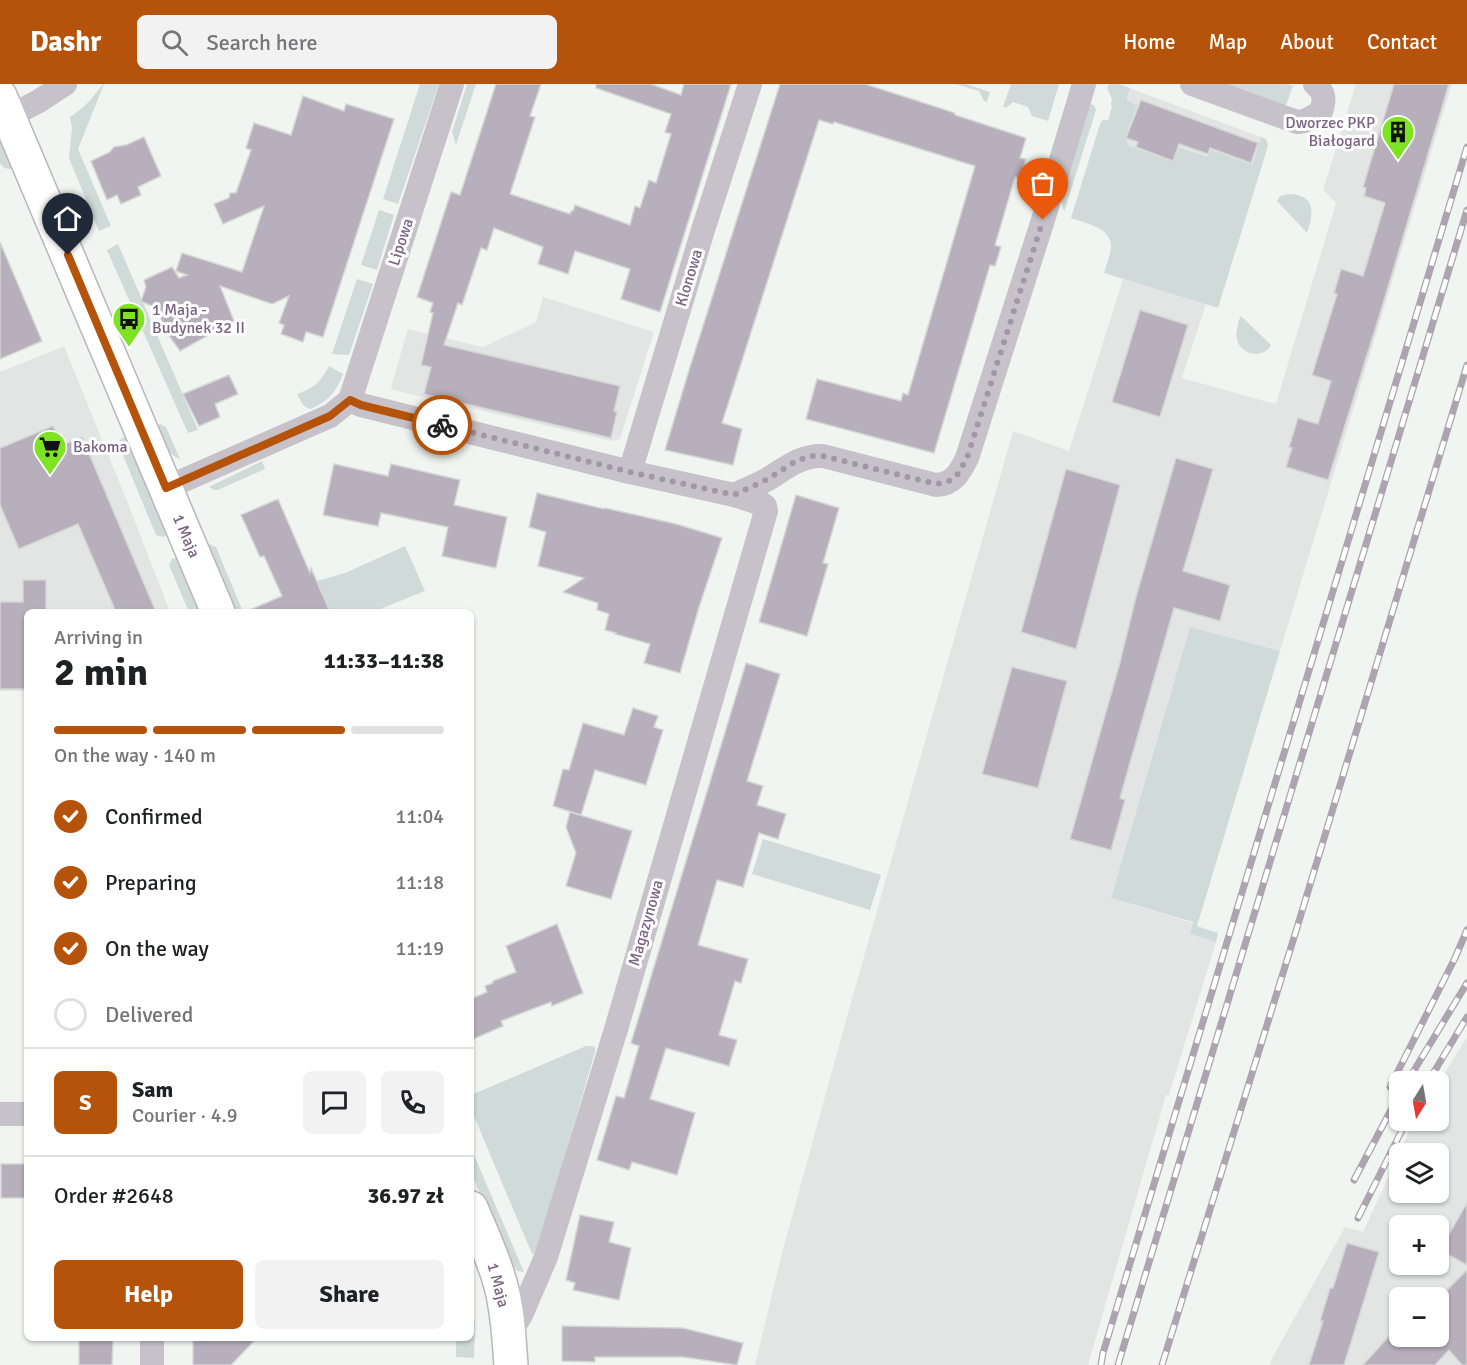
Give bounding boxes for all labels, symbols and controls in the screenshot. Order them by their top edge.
search box [137,15,557,69]
text: Dashr [30,25,101,59]
icon: search [158,26,191,59]
text: Search here [206,29,317,56]
text: Home [1123,29,1176,55]
text: Map [1209,29,1247,55]
text: About [1280,29,1334,55]
text: Contact [1367,29,1437,55]
place label: Dworzec PKP Białogard [1285,113,1375,151]
building icon: Dworzec PKP Białogard [1380,114,1416,161]
pin [1017,158,1068,220]
icon: bag [1026,167,1059,200]
pin [42,193,93,255]
icon: home [51,202,84,235]
street label: Lipowa [384,216,418,268]
street label: Klonowa [671,247,707,309]
place label: 1 Maja - Budynek 32 II [152,300,245,338]
bus stop icon: 1 Maja - Budynek 32 II [111,301,147,348]
courier [412,395,472,455]
icon: bike [426,409,459,442]
supermarket icon: Bakoma [32,429,68,476]
place label: Bakoma [73,437,128,457]
street label: 1 Maja [168,511,204,561]
text: Arriving in [54,625,143,650]
text: 11:33–11:38 [324,647,444,674]
text: 2 min [54,648,148,696]
text: On the way · 140 m [54,743,216,768]
icon: check [54,800,87,833]
text: Confirmed [105,803,203,830]
text: 11:04 [395,804,444,829]
icon: check [54,866,87,899]
text: Preparing [105,869,197,896]
text: 11:18 [395,870,444,895]
street label: Magazynowa [624,878,668,968]
icon: check [54,932,87,965]
text: On the way [105,935,209,962]
text: 11:19 [395,936,444,961]
text: Delivered [105,1001,193,1028]
button: chat [303,1071,366,1134]
button: phone [381,1071,444,1134]
north arrow [1389,1071,1449,1131]
map controls [1389,1071,1449,1347]
text: Sam [132,1076,173,1103]
text: S [79,1089,92,1116]
text: Courier · 4.9 [132,1103,238,1128]
button: layers [1389,1143,1449,1203]
text: Order #2648 [54,1182,174,1209]
text: 36.97 zł [367,1182,444,1209]
button: + [1389,1215,1449,1275]
button: Help [54,1260,243,1329]
button: Share [255,1260,444,1329]
street label: 1 Maja [482,1260,514,1310]
button: − [1389,1287,1449,1347]

